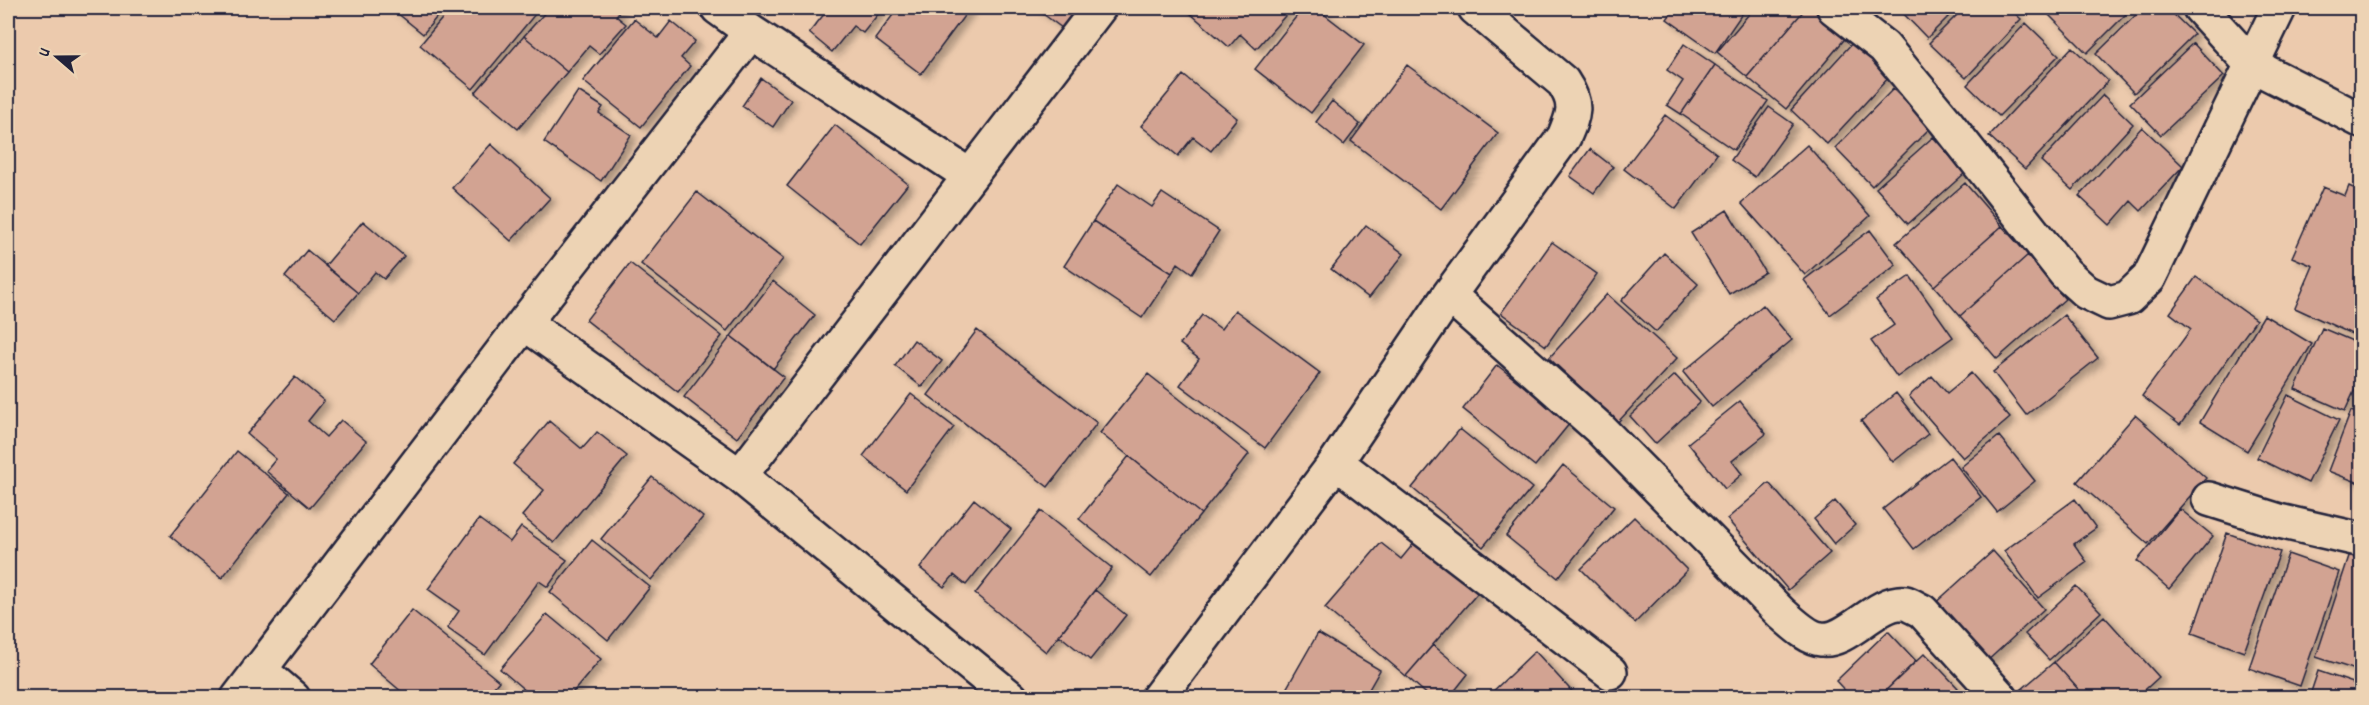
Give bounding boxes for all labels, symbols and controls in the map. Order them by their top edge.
north arrow [27,27,87,87]
text: U [33,45,57,60]

